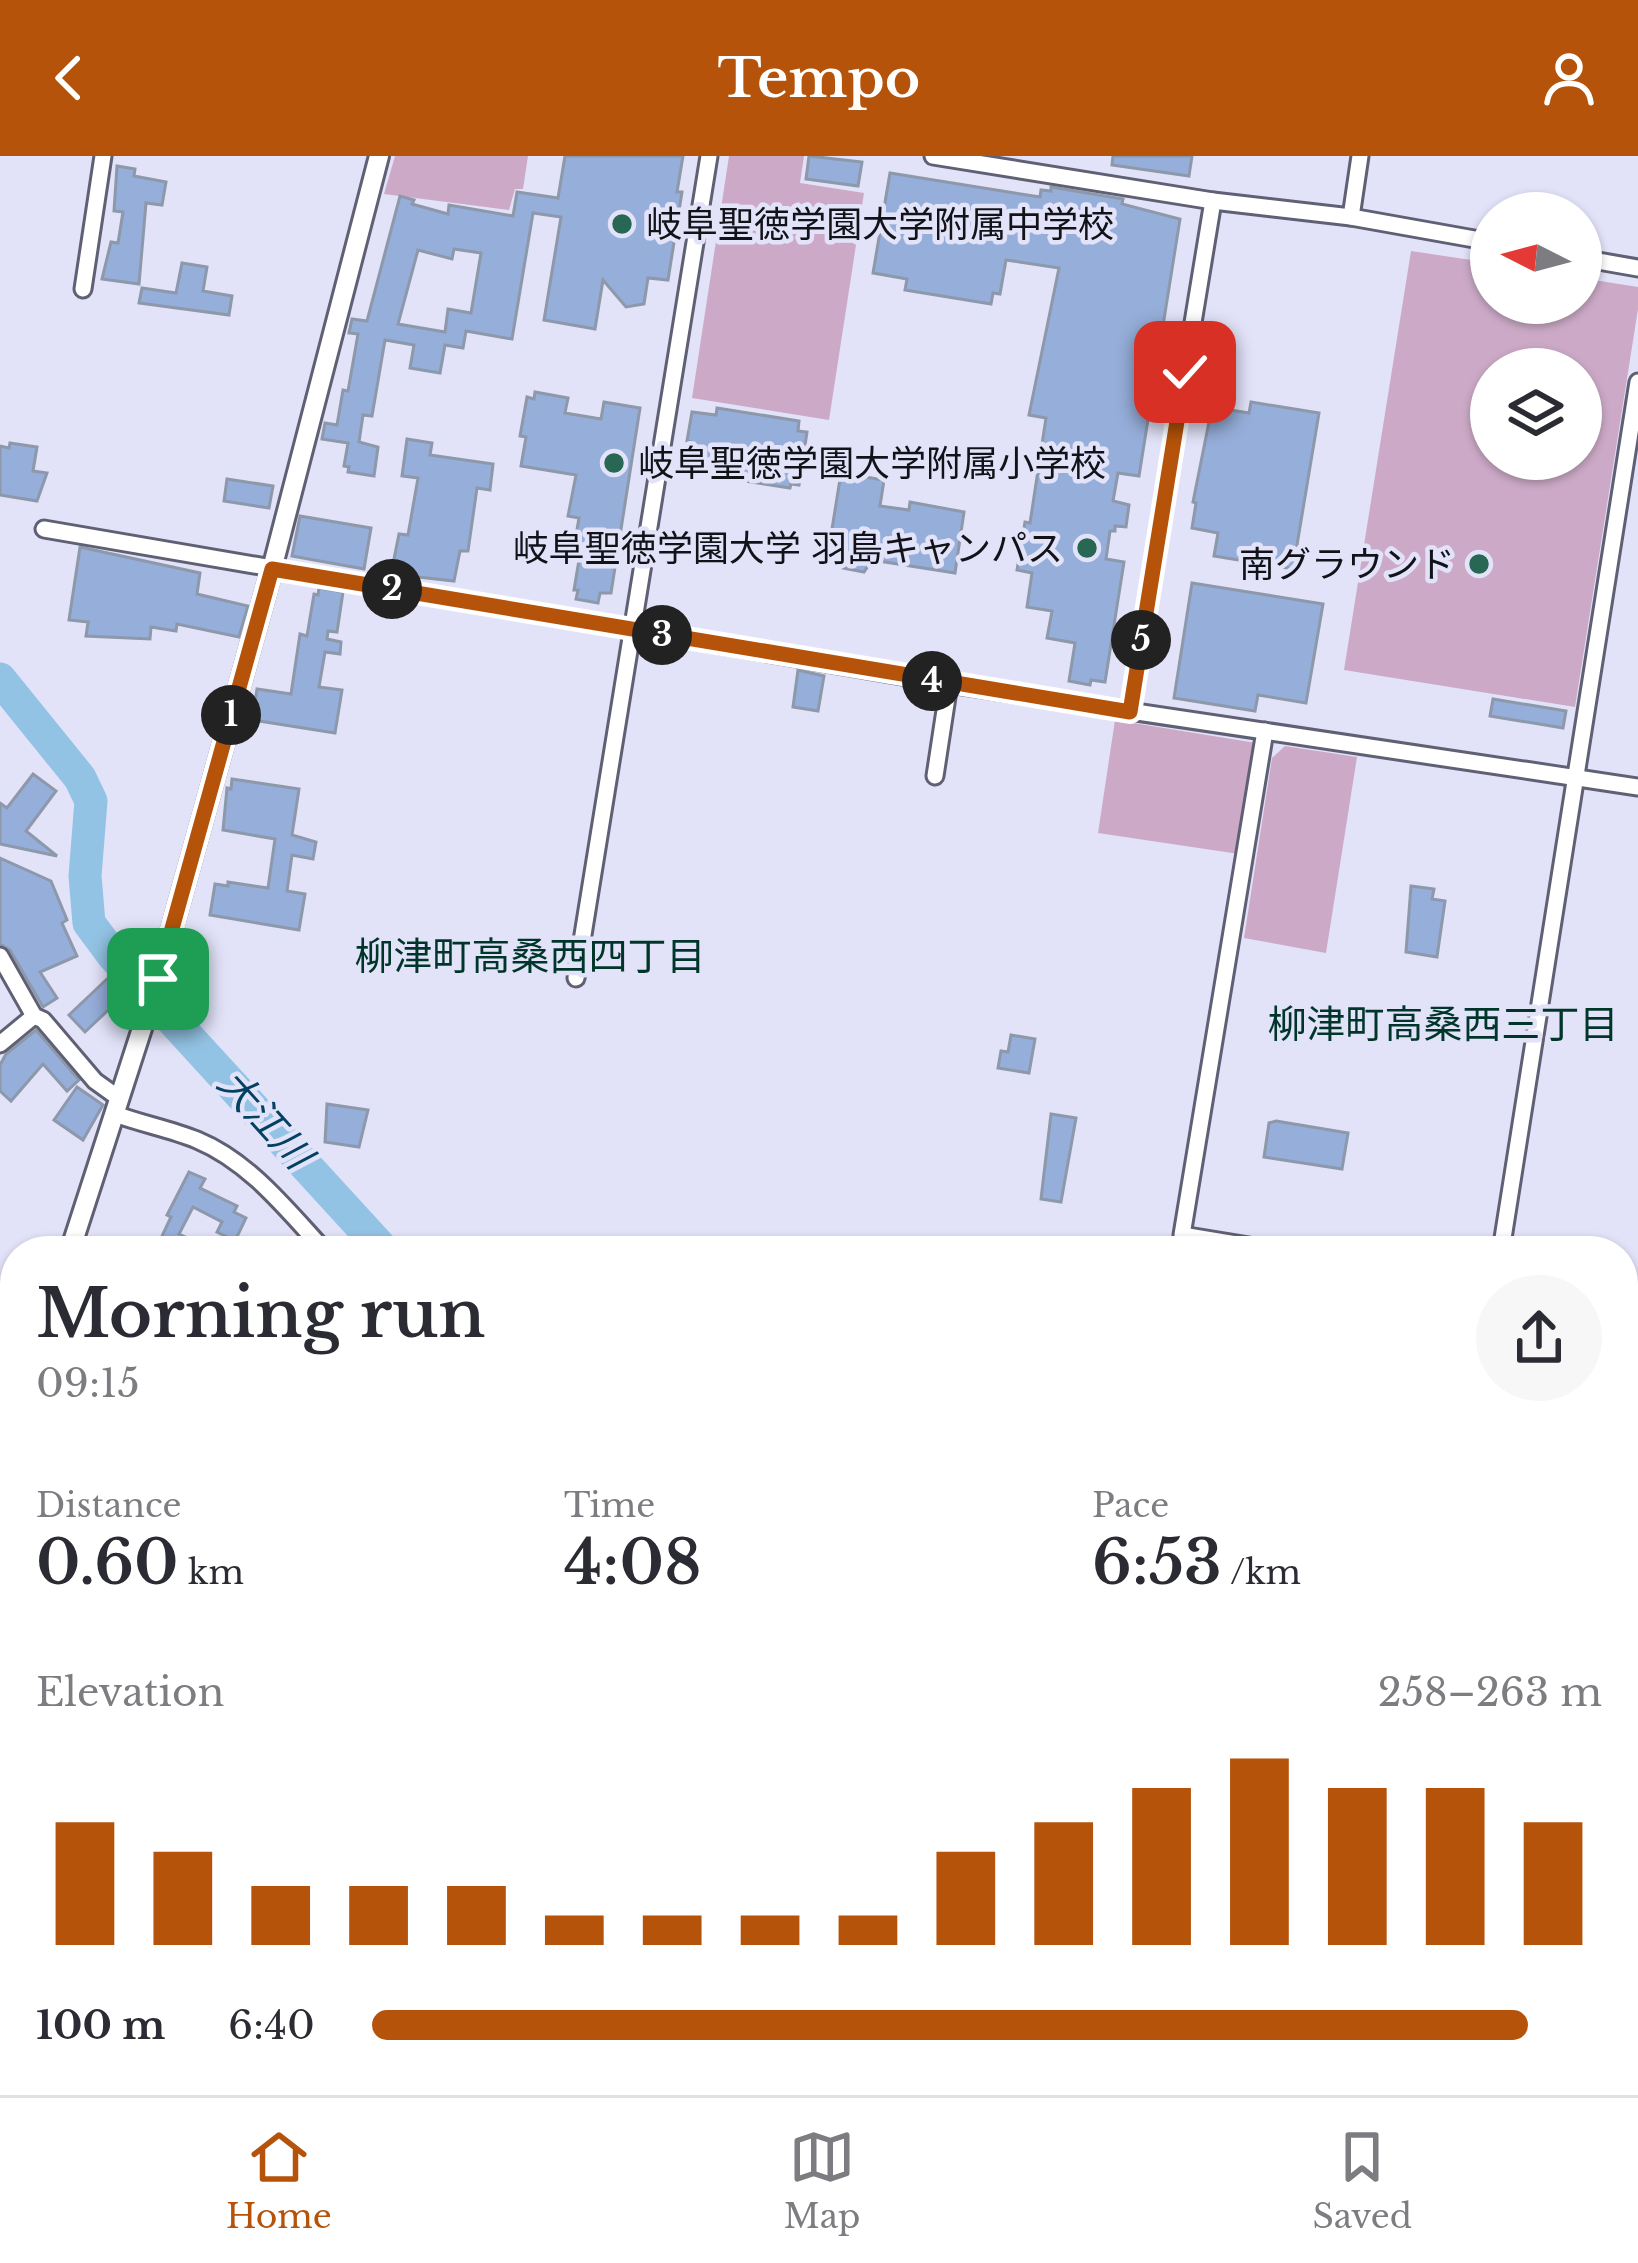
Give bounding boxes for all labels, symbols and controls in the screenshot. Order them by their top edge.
icon: back [36,45,102,111]
text: Tempo [718,45,920,112]
icon: person [1536,45,1602,111]
north arrow [1470,192,1602,324]
map controls [1470,192,1602,480]
place label: 岐阜聖徳学園大学附属中学校 [646,202,1114,247]
marker: 岐阜聖徳学園大学附属中学校 [609,211,635,237]
pin [1134,321,1236,423]
icon: check [1152,339,1218,405]
button: layers [1470,348,1602,480]
place label: 岐阜聖徳学園大学附属小学校 [638,441,1106,486]
marker: 岐阜聖徳学園大学附属小学校 [601,450,627,476]
place label: 岐阜聖徳学園大学 羽島キャンパス [513,526,1063,571]
marker: 岐阜聖徳学園大学 羽島キャンパス [1074,535,1100,561]
place label: 南グラウンド [1239,542,1455,587]
marker: 南グラウンド [1466,551,1492,577]
pin: 2 [362,559,422,619]
text: 2 [381,568,403,609]
pin: 3 [632,605,692,665]
pin: 5 [1111,610,1171,670]
text: 3 [651,614,673,655]
text: 5 [1131,619,1151,660]
pin: 4 [902,651,962,711]
text: 4 [921,660,943,701]
pin: 1 [201,685,261,745]
text: 1 [224,694,238,735]
pin [107,928,209,1030]
district label: 柳津町高桑西四丁目 [354,932,706,981]
icon: arrive [125,946,191,1012]
district label: 柳津町高桑西三丁目 [1267,1000,1619,1049]
water label: 大江川 [208,1059,325,1182]
text: Morning run [36,1273,485,1355]
button: share [1476,1275,1602,1401]
text: 09:15 [36,1359,140,1408]
text: Distance [36,1485,182,1526]
text: Time [564,1485,655,1526]
text: Pace [1092,1485,1169,1526]
text: 0.60 [36,1526,179,1600]
text: 4:08 [564,1526,701,1600]
text: 6:53 [1092,1526,1222,1600]
text: km [179,1552,244,1593]
text: /km [1222,1552,1301,1593]
text: Elevation [36,1668,224,1717]
text: 258–263 m [1378,1668,1602,1717]
text: 100 m [36,2001,165,2050]
text: 6:40 [228,2001,315,2050]
tab: Home [226,2124,332,2237]
tab: Map [784,2124,860,2237]
tab: Saved [1312,2124,1412,2237]

